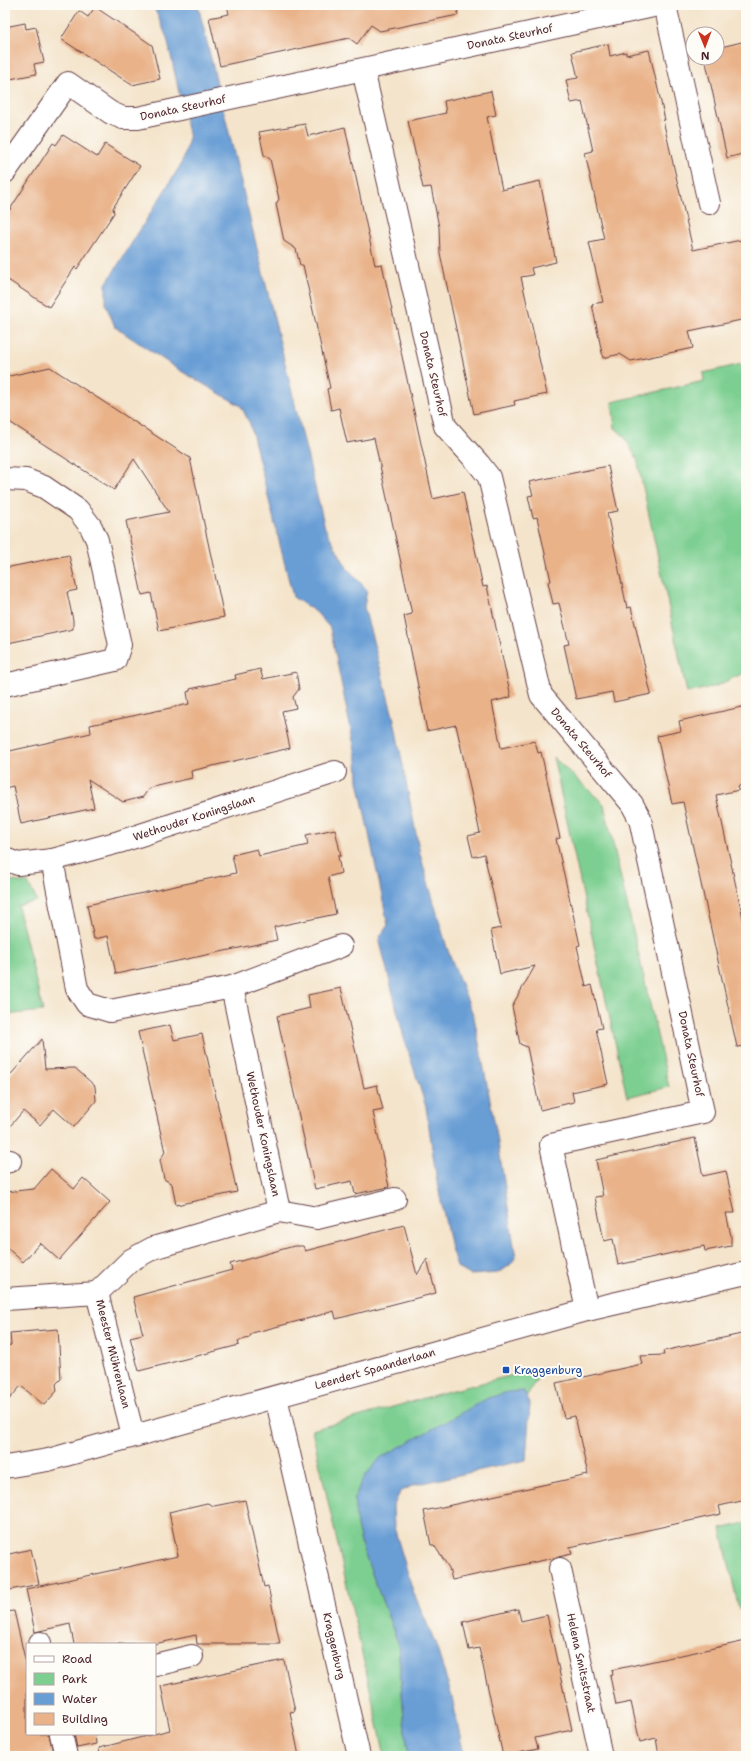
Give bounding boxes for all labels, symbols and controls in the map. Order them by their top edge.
street label: Donata Steurhof [466,20,555,53]
north arrow [685,26,725,66]
text: N [700,48,710,63]
street label: Donata Steurhof [139,91,228,124]
street label: Donata Steurhof [416,330,450,419]
street label: Donata Steurhof [547,705,615,782]
street label: Wethouder Koningslaan [131,791,257,845]
street label: Donata Steurhof [675,1010,708,1099]
street label: Wethouder Koningslaan [242,1070,284,1198]
street label: Meester Mührenlaan [92,1298,134,1410]
street label: Leendert Spaanderlaan [313,1344,437,1393]
place label: Kraggenburg [514,1363,583,1378]
marker: Kraggenburg [501,1365,511,1375]
street label: Kraggenburg [319,1611,349,1681]
street label: Helena Smitsstraat [563,1612,599,1714]
legend [26,1643,156,1735]
text: Road [62,1651,93,1667]
text: Park [62,1671,88,1687]
text: Water [62,1691,98,1707]
text: Building [62,1711,108,1727]

